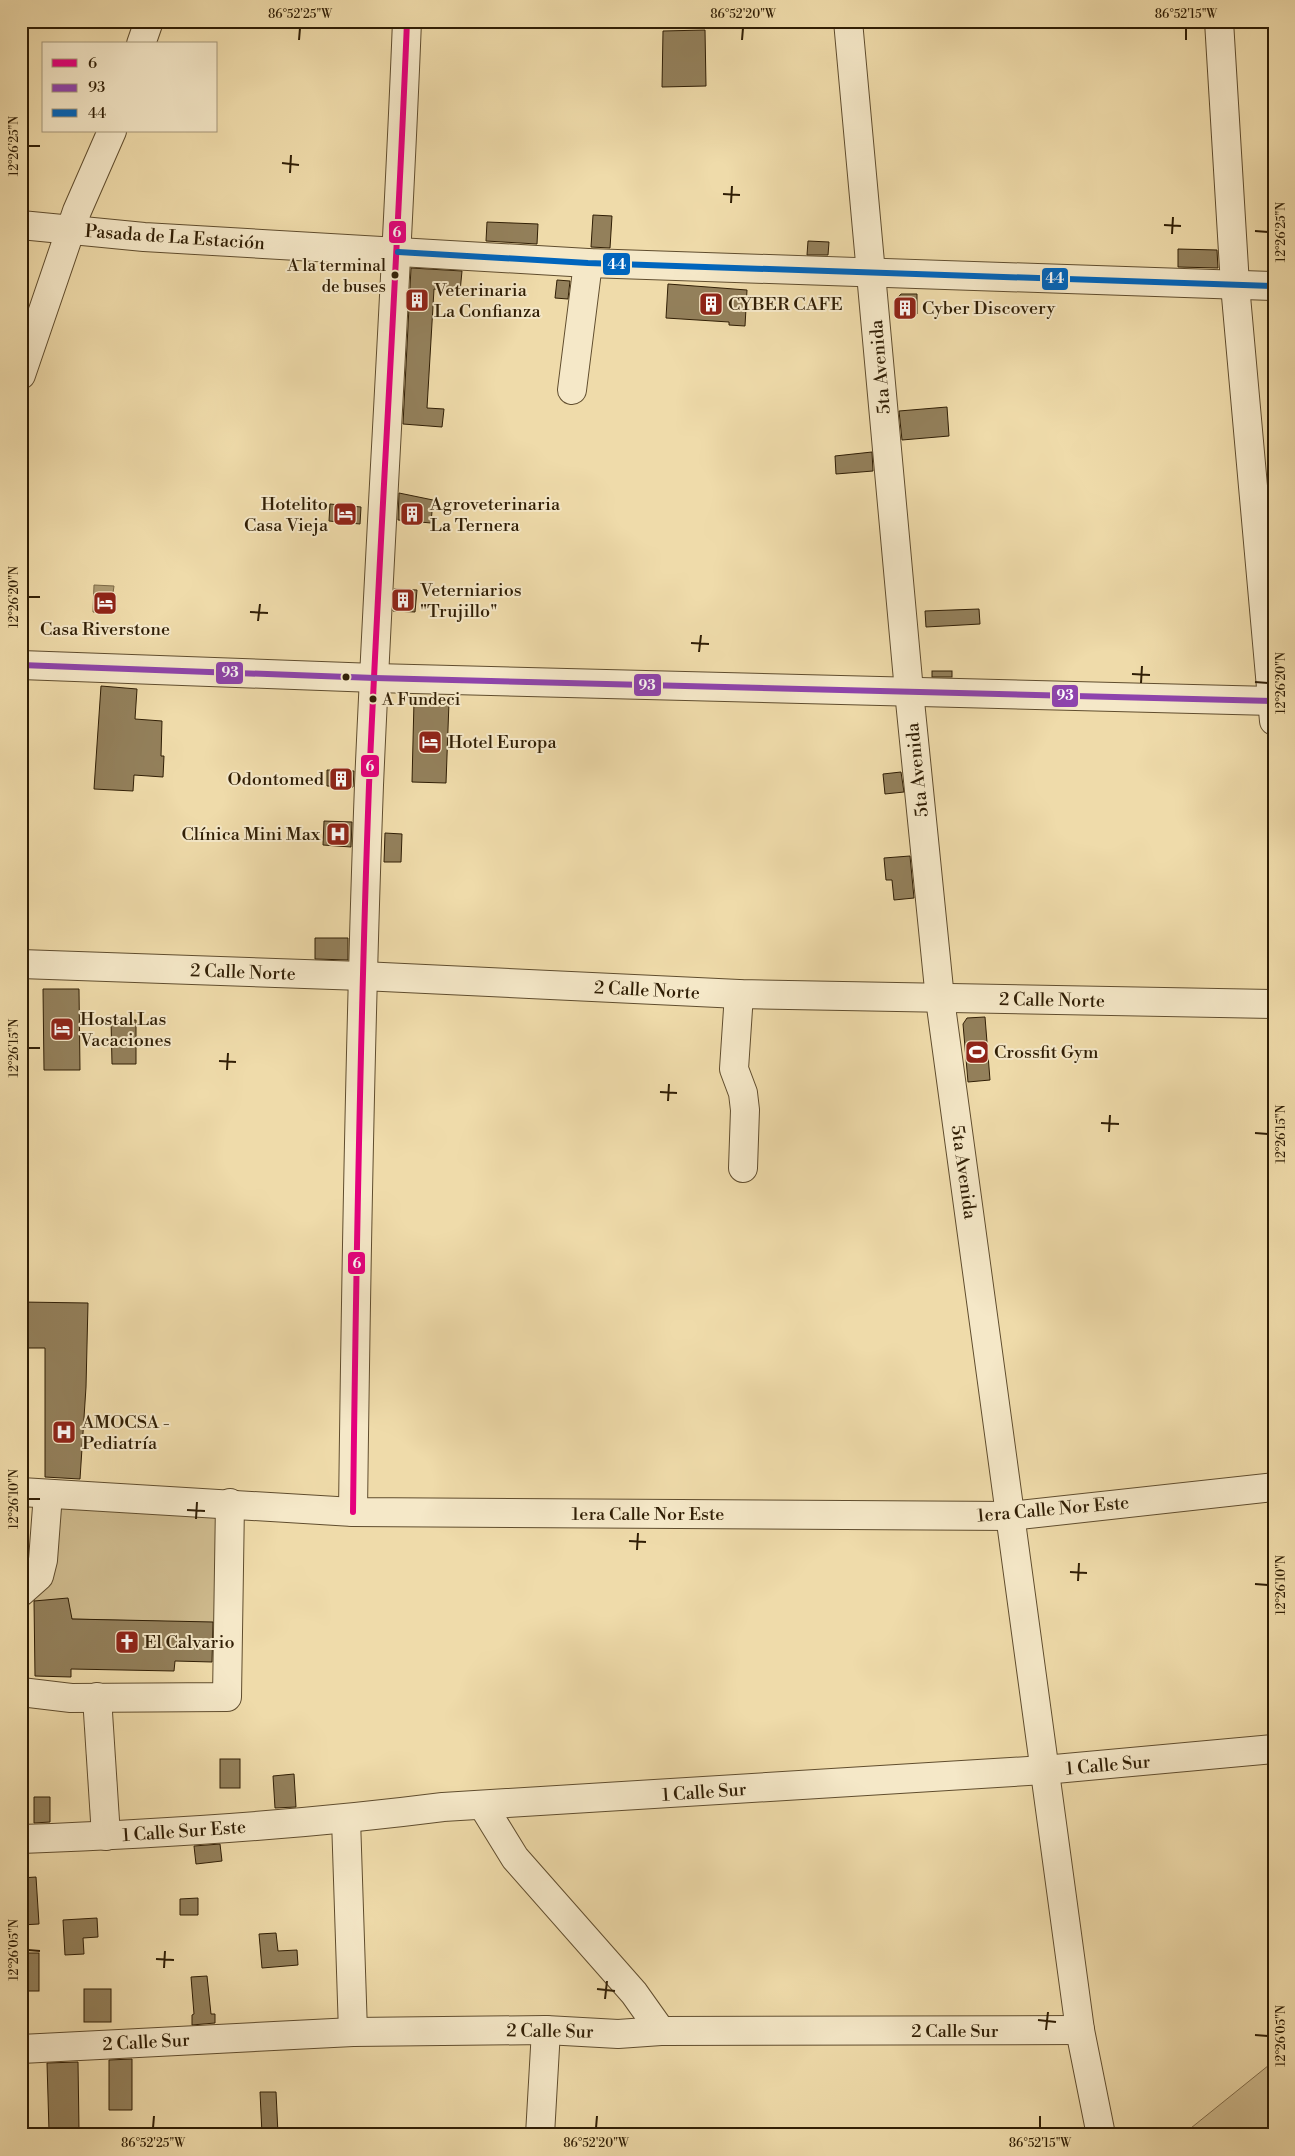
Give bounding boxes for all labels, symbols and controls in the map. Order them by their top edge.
text: 86°52'25"W [268,7,333,22]
text: 86°52'20"W [710,7,777,22]
text: 86°52'15"W [1155,7,1218,22]
legend [42,42,218,132]
text: 6 [88,54,97,73]
text: 93 [88,78,105,97]
text: 44 [88,104,106,123]
text: 12°26'25"N [7,116,22,176]
text: 12°26'25"N [1274,202,1289,262]
street label: Pasada de La Estación [84,220,266,255]
line badge: 6 [388,220,407,244]
text: 6 [393,224,402,242]
line badge: 44 [602,252,631,276]
place label: A la terminal de buses [286,255,386,298]
text: 44 [608,256,626,274]
line badge: 44 [1041,267,1069,291]
marker: A la terminal de buses [390,270,400,280]
text: 44 [1046,270,1064,288]
place label: Veterinaria La Confianza [433,279,541,323]
building icon: Veterinaria La Confianza [404,287,430,313]
building icon: CYBER CAFE [698,291,724,317]
place label: CYBER CAFE [728,293,843,316]
building icon: Cyber Discovery [892,295,918,321]
place label: Cyber Discovery [922,297,1055,320]
street label: 5ta Avenida [865,318,896,415]
place label: Hotelito Casa Vieja [244,493,329,537]
place label: Agroveterinaria La Ternera [429,493,561,537]
hotel icon: Hotelito Casa Vieja [332,501,358,527]
building icon: Agroveterinaria La Ternera [399,501,425,527]
text: 12°26'20"N [7,566,22,628]
place label: Veterniarios "Trujillo" [419,579,522,623]
building icon: Veterniarios "Trujillo" [390,587,416,613]
hotel icon: Casa Riverstone [92,590,118,616]
place label: Casa Riverstone [40,618,170,641]
text: 12°26'20"N [1274,652,1289,714]
line badge: 93 [215,661,244,685]
text: 93 [221,664,239,682]
unlabelled marker [341,672,351,682]
line badge: 93 [633,673,662,697]
text: 93 [638,677,656,695]
line badge: 93 [1051,684,1079,708]
text: 93 [1056,687,1074,705]
place label: A Fundeci [381,689,461,711]
marker: A Fundeci [368,694,378,704]
street label: 5ta Avenida [901,721,934,818]
hotel icon: Hotel Europa [417,729,443,755]
place label: Hotel Europa [448,731,558,754]
line badge: 6 [360,754,380,778]
text: 6 [366,758,375,776]
building icon: Odontomed [328,766,354,792]
place label: Odontomed [228,768,325,791]
hospital icon: Clínica Mini Max [325,821,351,847]
place label: Clínica Mini Max [181,823,321,846]
street label: 2 Calle Norte [190,959,296,986]
street label: 2 Calle Norte [594,976,700,1005]
street label: 2 Calle Norte [999,988,1105,1013]
place label: Hostal Las Vacaciones [79,1008,172,1052]
hotel icon: Hostal Las Vacaciones [49,1016,75,1042]
text: 12°26'15"N [7,1019,22,1077]
sports icon: Crossfit Gym [964,1039,990,1065]
place label: Crossfit Gym [994,1041,1099,1064]
text: 12°26'15"N [1274,1105,1289,1163]
street label: 5ta Avenida [946,1124,982,1221]
line badge: 6 [347,1251,366,1275]
text: 6 [353,1255,362,1273]
place label: AMOCSA - Pediatría [81,1411,170,1455]
hospital icon: AMOCSA - Pediatría [51,1419,77,1445]
text: 12°26'10"N [7,1469,22,1529]
street label: 1era Calle Nor Este [976,1491,1130,1528]
street label: 1era Calle Nor Este [572,1503,724,1526]
text: 12°26'10"N [1274,1555,1289,1615]
church icon: El Calvario [114,1629,140,1655]
place label: El Calvario [144,1631,235,1654]
street label: 1 Calle Sur [1065,1750,1151,1781]
street label: 1 Calle Sur [661,1778,747,1807]
street label: 1 Calle Sur Este [121,1816,247,1847]
text: 12°26'05"N [7,1919,22,1981]
text: 12°26'05"N [1274,2005,1289,2067]
street label: 2 Calle Sur [506,2019,594,2044]
street label: 2 Calle Sur [911,2020,999,2043]
street label: 2 Calle Sur [102,2029,190,2056]
text: 86°52'25"W [121,2136,186,2151]
text: 86°52'20"W [563,2136,630,2151]
text: 86°52'15"W [1009,2136,1072,2151]

